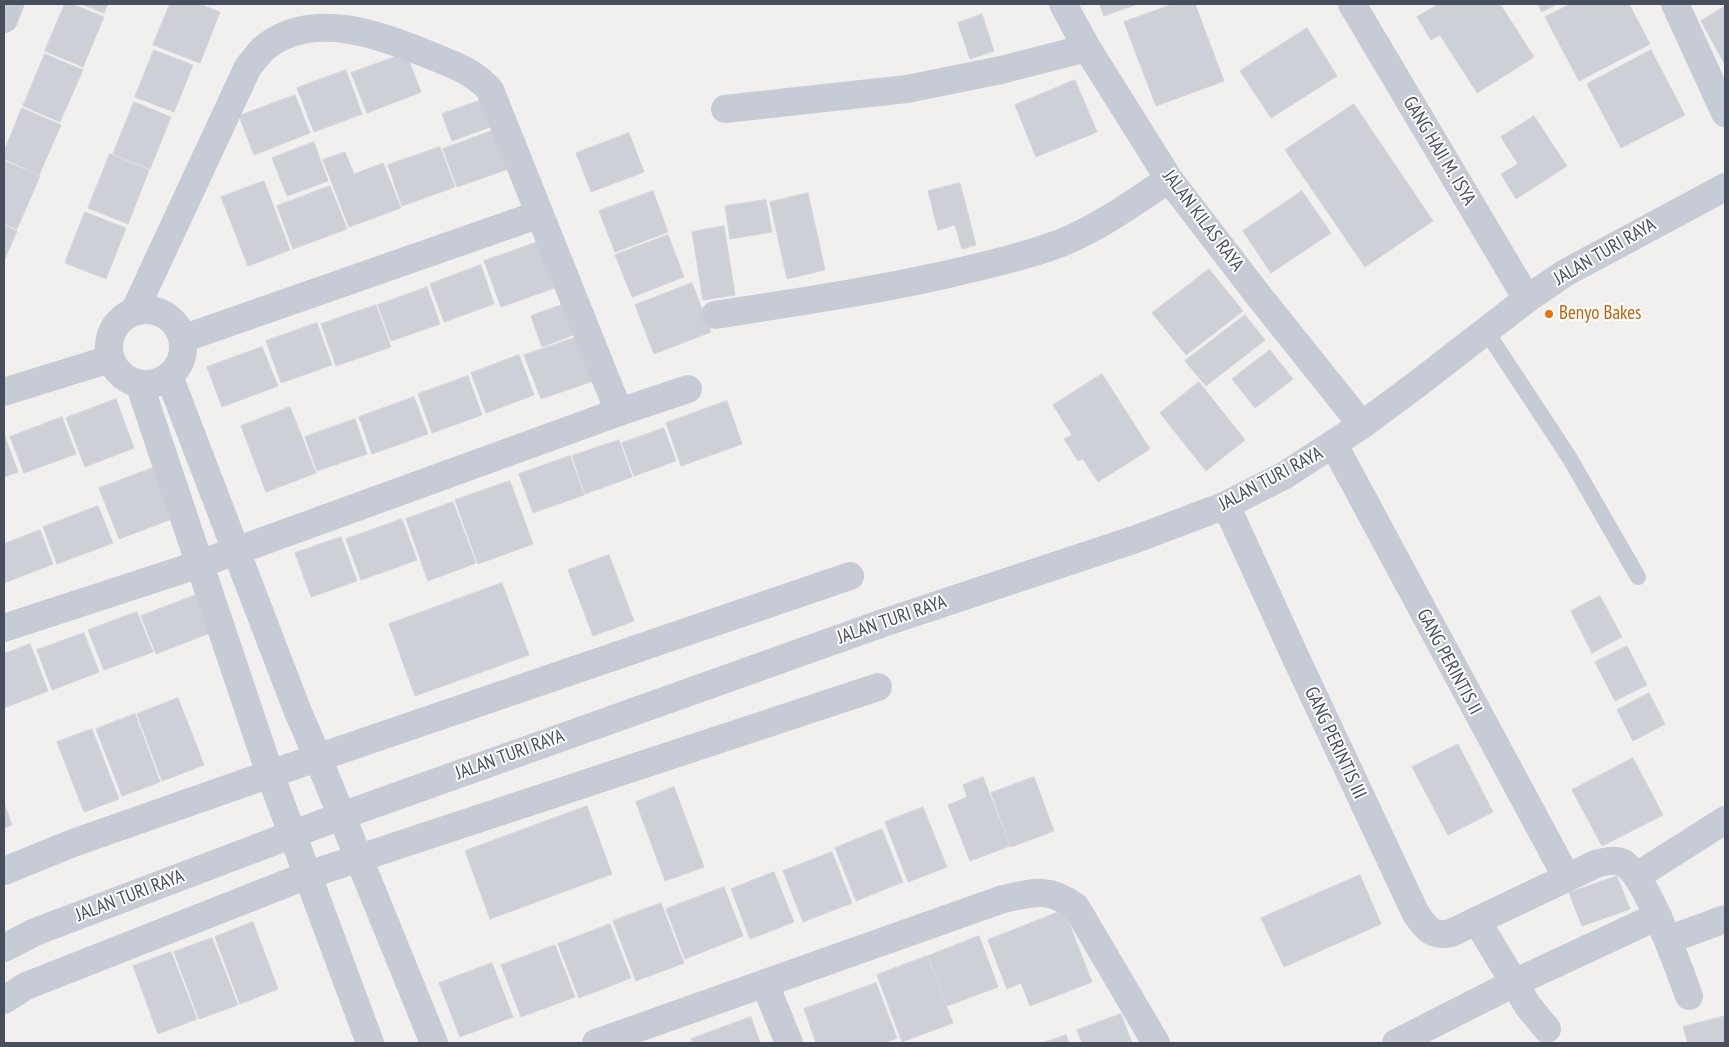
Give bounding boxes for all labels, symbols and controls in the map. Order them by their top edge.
street label: GANG HAJI M. ISYA [1398,93,1480,209]
street label: JALAN KILAS RAYA [1158,166,1248,276]
street label: JALAN TURI RAYA [1550,214,1660,290]
place label: Benyo Bakes [1559,303,1642,325]
marker: Benyo Bakes [1543,308,1555,320]
street label: JALAN TURI RAYA [1215,442,1327,516]
street label: JALAN TURI RAYA [834,591,950,649]
street label: GANG PERINTIS II [1412,605,1486,719]
street label: GANG PERINTIS III [1299,683,1371,803]
street label: JALAN TURI RAYA [453,725,567,785]
street label: JALAN TURI RAYA [73,865,187,927]

